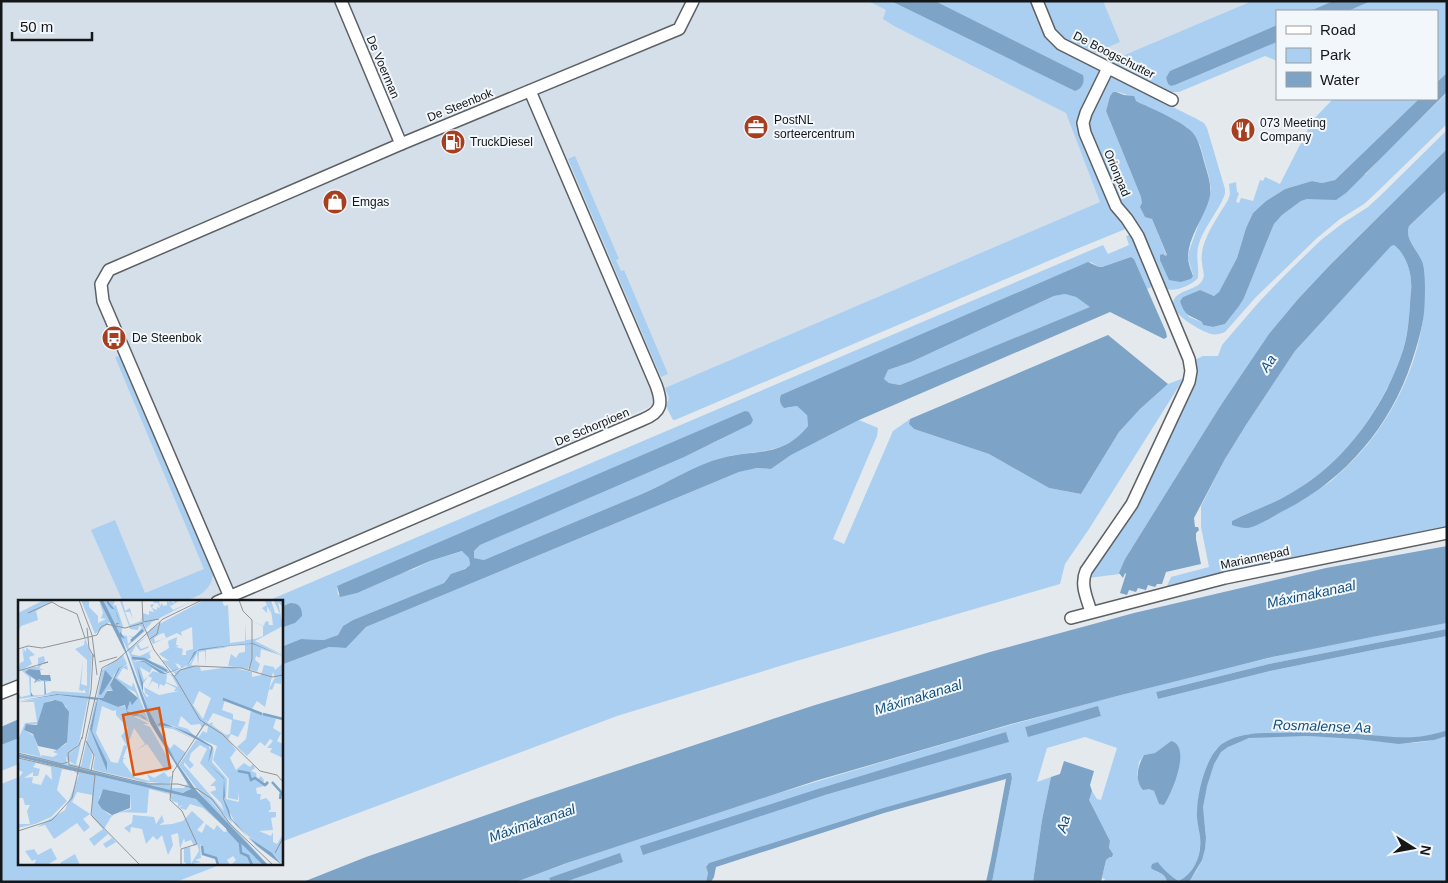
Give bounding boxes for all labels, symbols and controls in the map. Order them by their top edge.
scale bar [12,10,92,42]
legend [1276,10,1438,100]
text: 50 m [20,18,53,35]
text: Road [1320,21,1356,38]
street label: De Boogschutter [1071,28,1157,82]
street label: De Voerman [364,34,402,100]
text: Park [1320,46,1351,63]
text: Water [1320,71,1359,88]
street label: De Steenbok [425,85,496,124]
place label: PostNL sorteercentrum [774,113,855,141]
office icon: PostNL sorteercentrum [743,114,769,140]
place label: 073 Meeting Company [1260,116,1326,144]
restaurant icon: 073 Meeting Company [1230,117,1256,143]
fuel station icon: TruckDiesel [440,129,466,155]
place label: TruckDiesel [470,135,533,149]
street label: Orionpad [1101,148,1133,198]
shop icon: Emgas [322,189,348,215]
place label: Emgas [352,195,389,209]
bus stop icon: De Steenbok [101,325,127,351]
place label: De Steenbok [132,331,202,345]
water label: Aa [1256,351,1280,375]
street label: De Schorpioen [553,405,631,449]
street label: Mariannepad [1219,544,1291,572]
water label: Máximakanaal [1265,577,1358,611]
inset map [18,600,282,866]
water label: Máximakanaal [873,676,964,718]
water label: Rosmalense Aa [1273,716,1372,736]
water label: Máximakanaal [487,800,578,845]
water label: Aa [1053,813,1073,835]
north arrow [1388,823,1438,873]
text: N [1417,844,1435,857]

